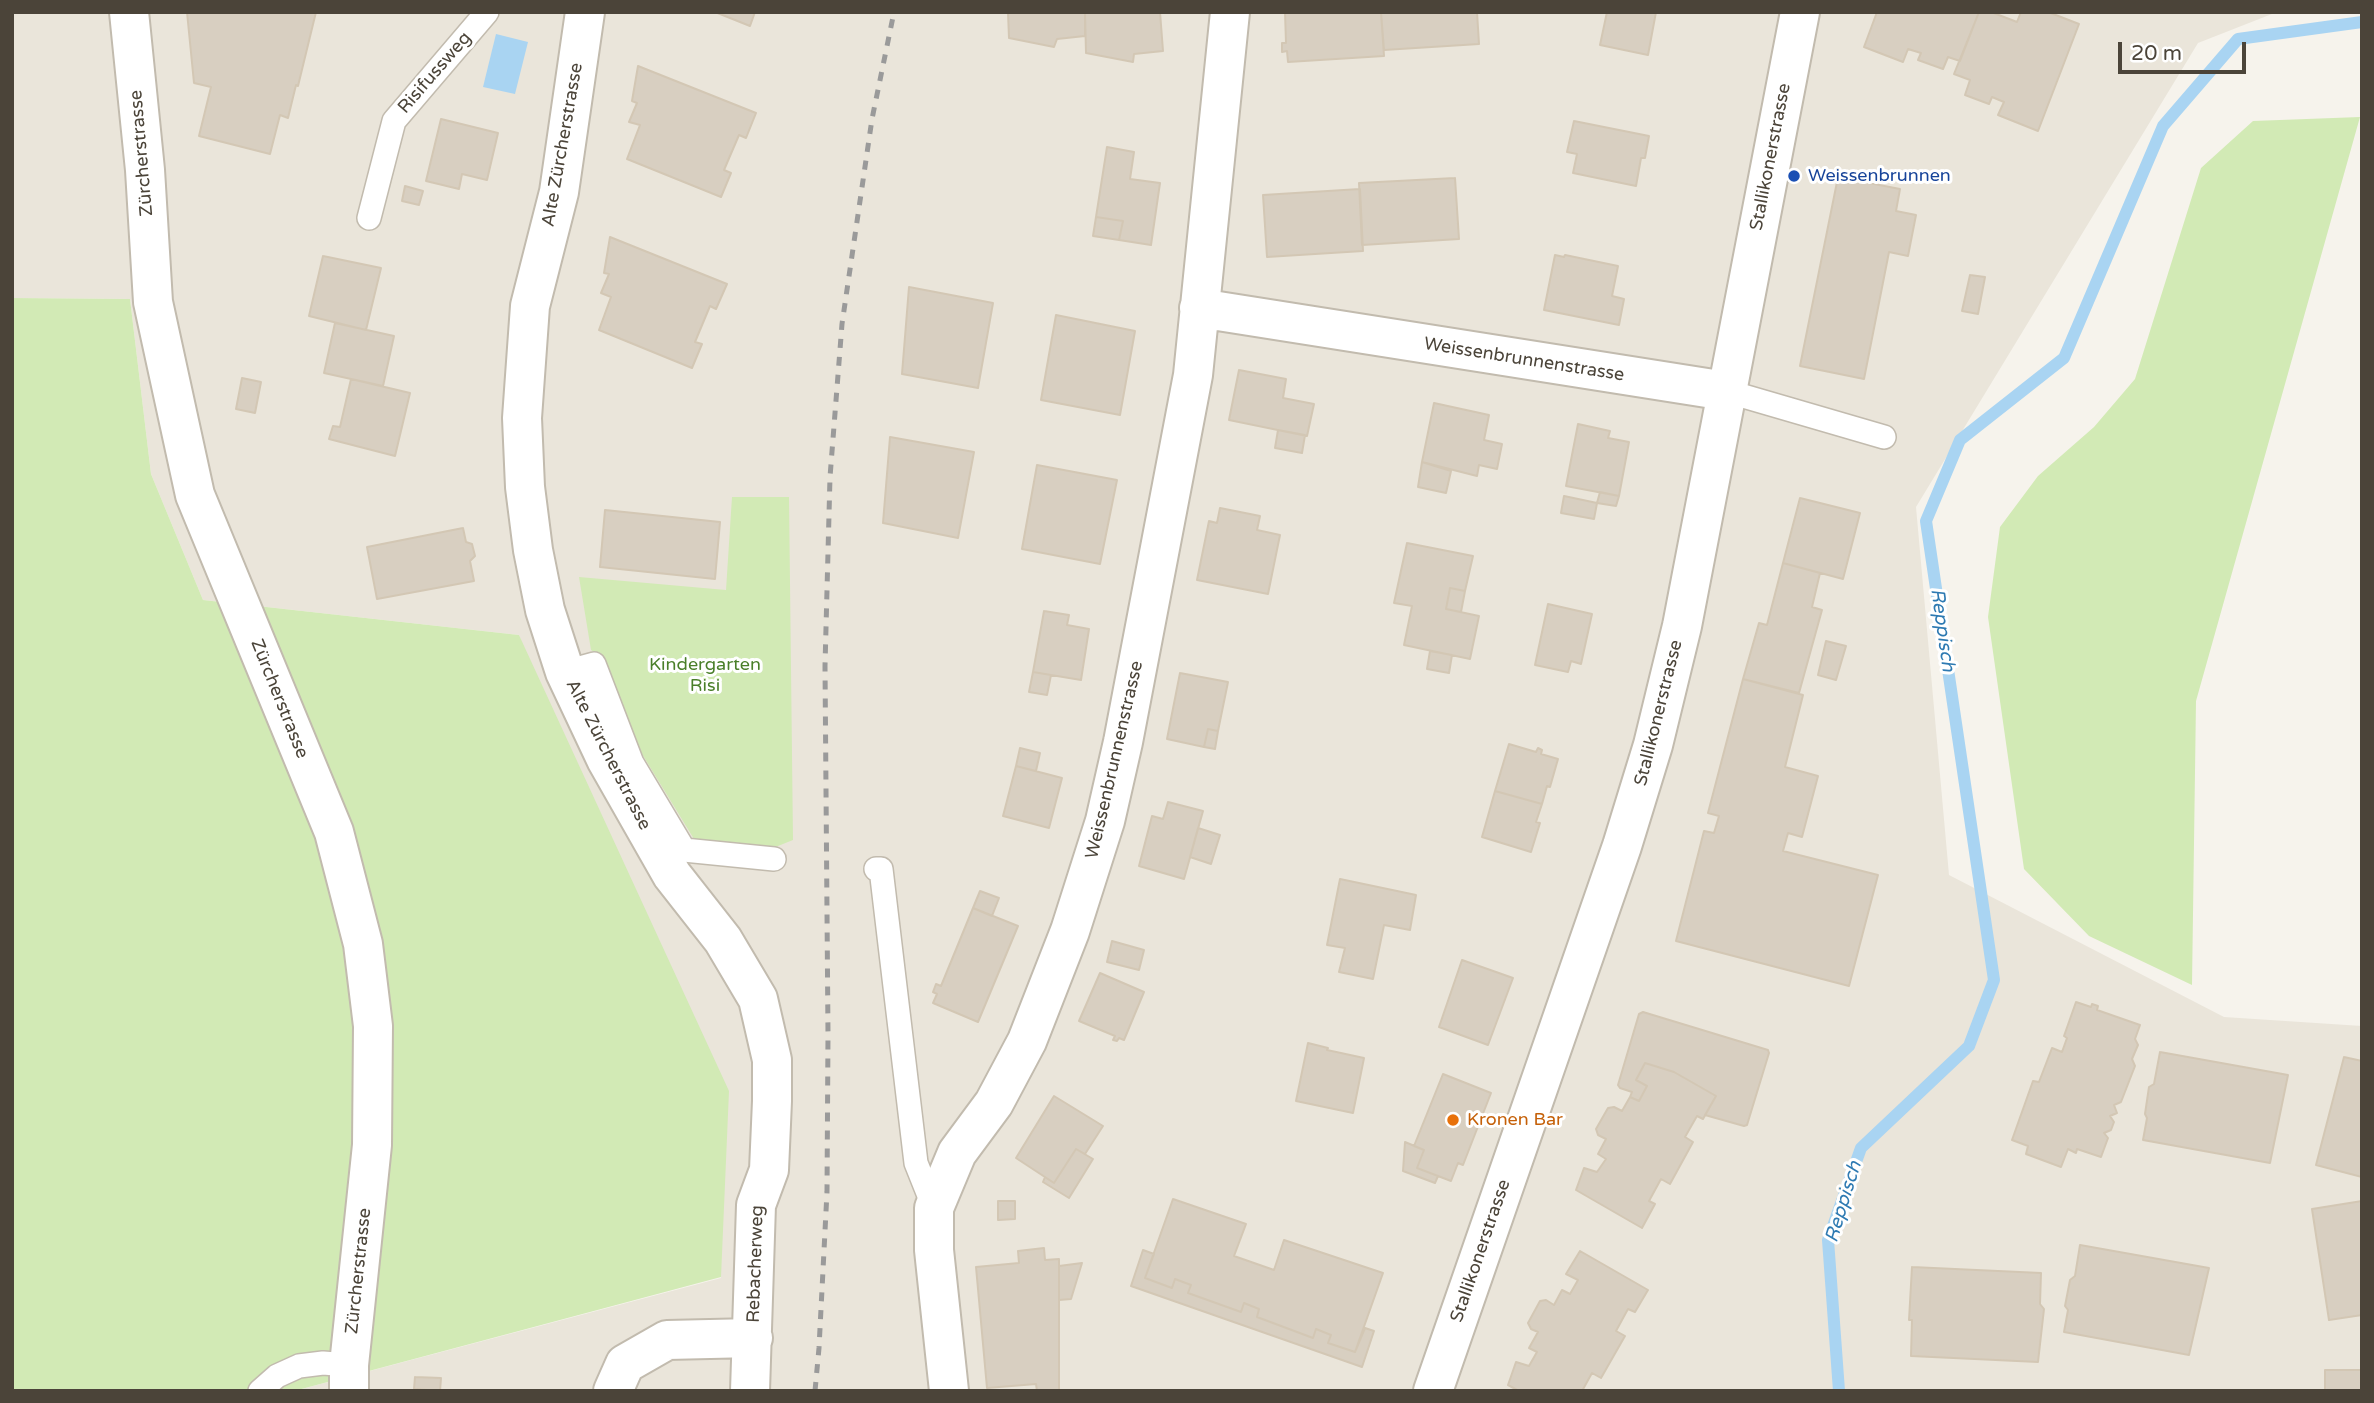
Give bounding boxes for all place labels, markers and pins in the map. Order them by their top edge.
place label: Weissenbrunnen [1808,165,1951,187]
marker: Weissenbrunnen [1786,168,1802,184]
place label: Kronen Bar [1467,1109,1563,1131]
marker: Kronen Bar [1445,1112,1461,1128]

